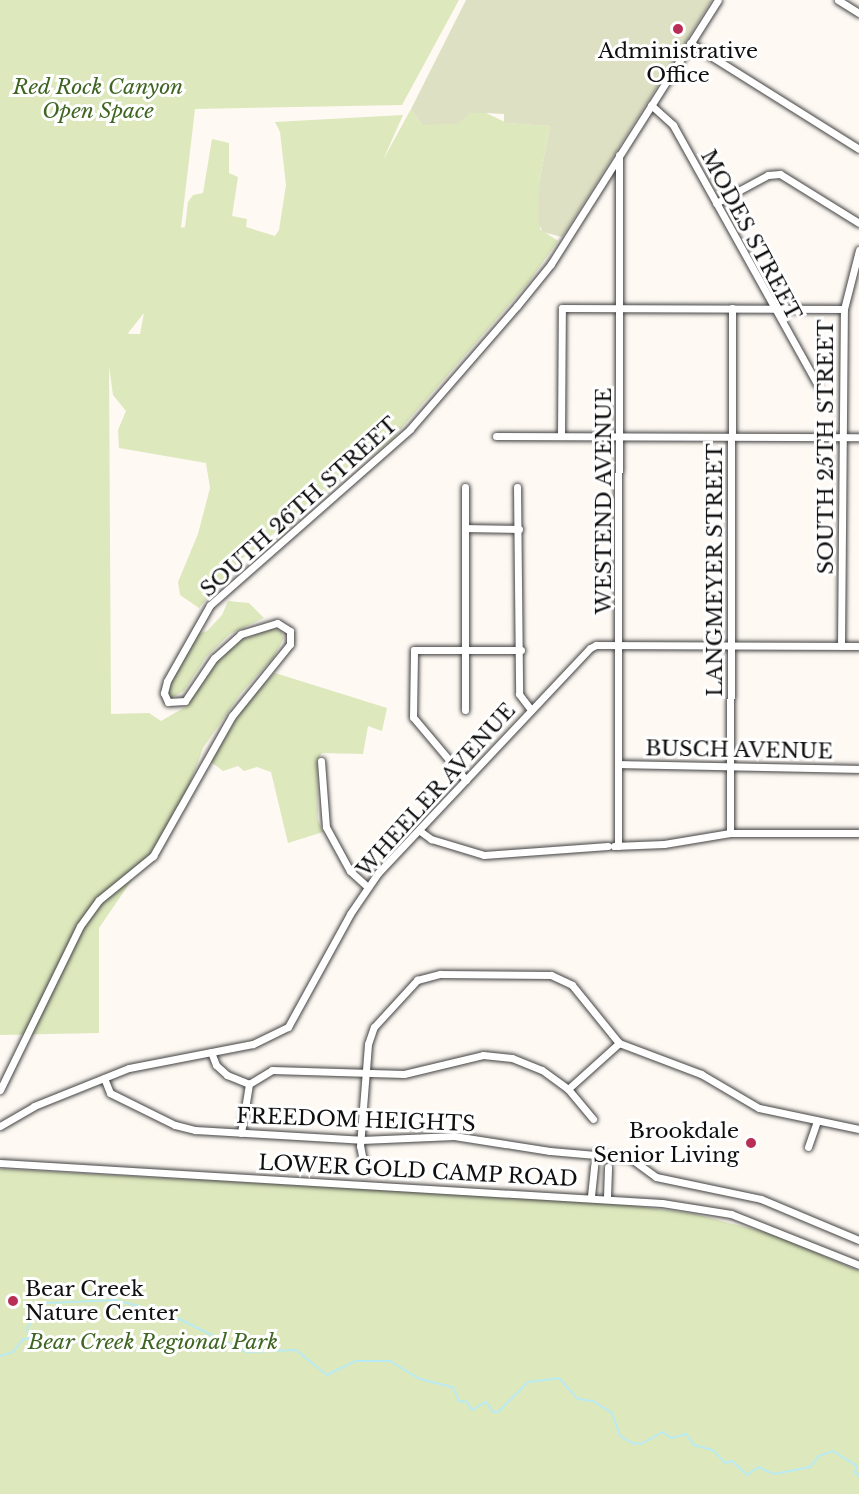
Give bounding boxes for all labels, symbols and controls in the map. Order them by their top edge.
marker: Administrative Office [671,22,685,36]
place label: Administrative Office [598,38,758,88]
park label: Red Rock Canyon Open Space [12,74,184,124]
street label: MODES STREET [695,145,807,325]
street label: SOUTH 25TH STREET [813,320,839,574]
street label: WESTEND AVENUE [591,387,617,615]
street label: SOUTH 26TH STREET [195,412,403,602]
street label: LANGMEYER STREET [702,443,728,697]
street label: WHEELER AVENUE [351,697,521,883]
street label: BUSCH AVENUE [645,736,833,764]
street label: FREEDOM HEIGHTS [236,1103,476,1137]
place label: Brookdale Senior Living [593,1118,739,1168]
marker: Brookdale Senior Living [744,1136,758,1150]
street label: LOWER GOLD CAMP ROAD [257,1150,579,1192]
place label: Bear Creek Nature Center [25,1276,178,1326]
marker: Bear Creek Nature Center [6,1294,20,1308]
park label: Bear Creek Regional Park [27,1329,279,1355]

